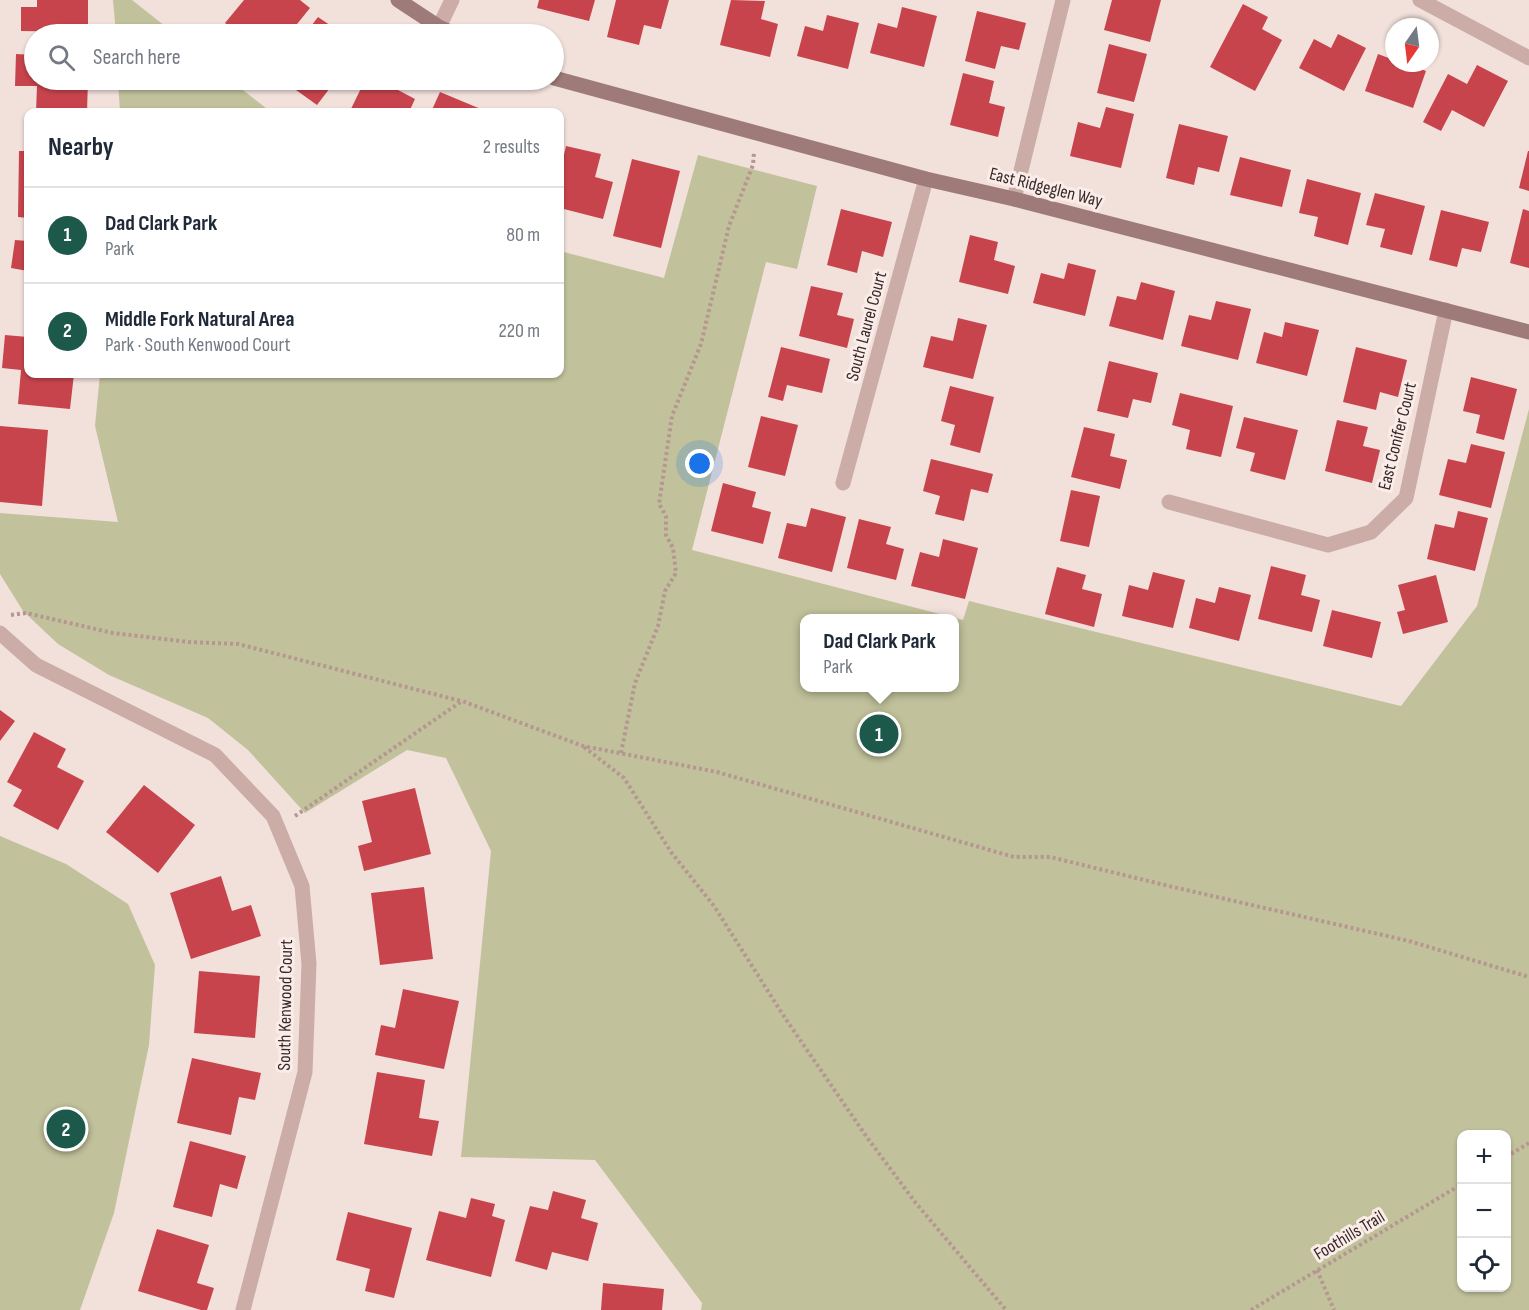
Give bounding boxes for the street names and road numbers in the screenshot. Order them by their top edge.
street label: East Ridgeglen Way [987,163,1105,212]
street label: South Laurel Court [842,269,891,383]
street label: East Conifer Court [1374,379,1421,492]
street label: South Kenwood Court [274,939,297,1071]
street label: Foothills Trail [1310,1206,1388,1265]

